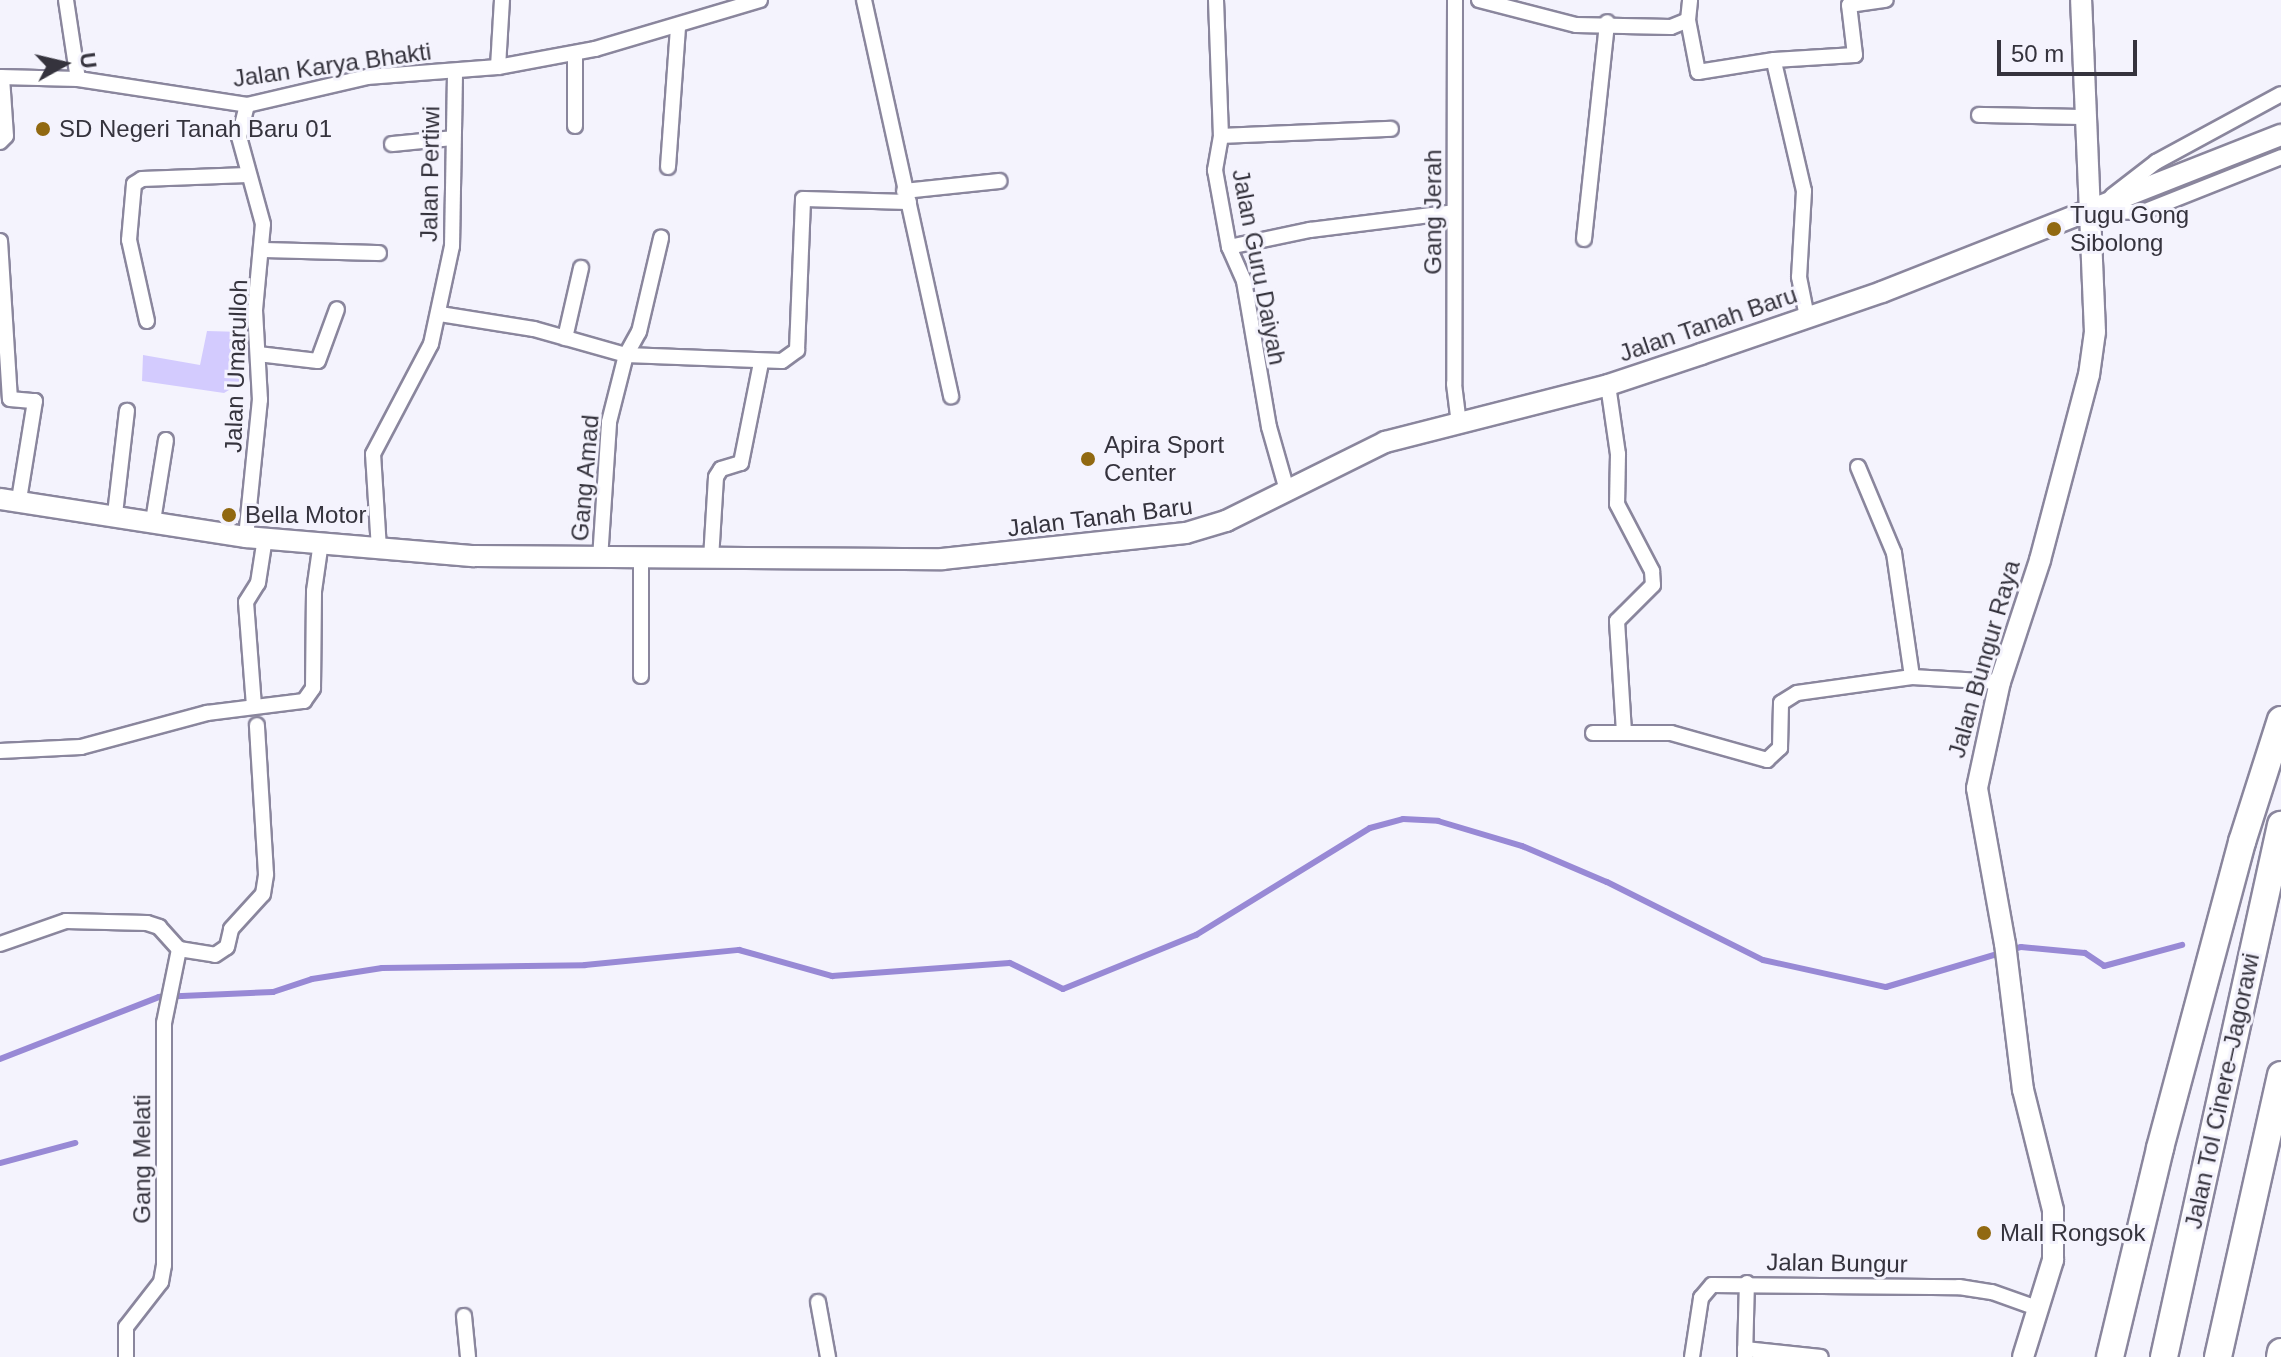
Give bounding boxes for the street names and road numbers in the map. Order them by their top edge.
street label: Jalan Karya Bhakti [231,37,433,93]
street label: Jalan Pertiwi [414,106,446,242]
street label: Gang Jerah [1419,149,1447,275]
street label: Jalan Guru Daiyah [1226,167,1292,367]
street label: Jalan Umarulloh [219,279,253,453]
street label: Jalan Tanah Baru [1615,280,1801,368]
street label: Gang Amad [565,413,605,543]
street label: Jalan Tanah Baru [1006,491,1194,543]
street label: Jalan Bungur Raya [1942,557,2026,761]
street label: Jalan Tol Cinere–Jagorawi [2179,950,2265,1232]
street label: Gang Melati [128,1094,156,1224]
street label: Jalan Bungur [1766,1247,1908,1279]

